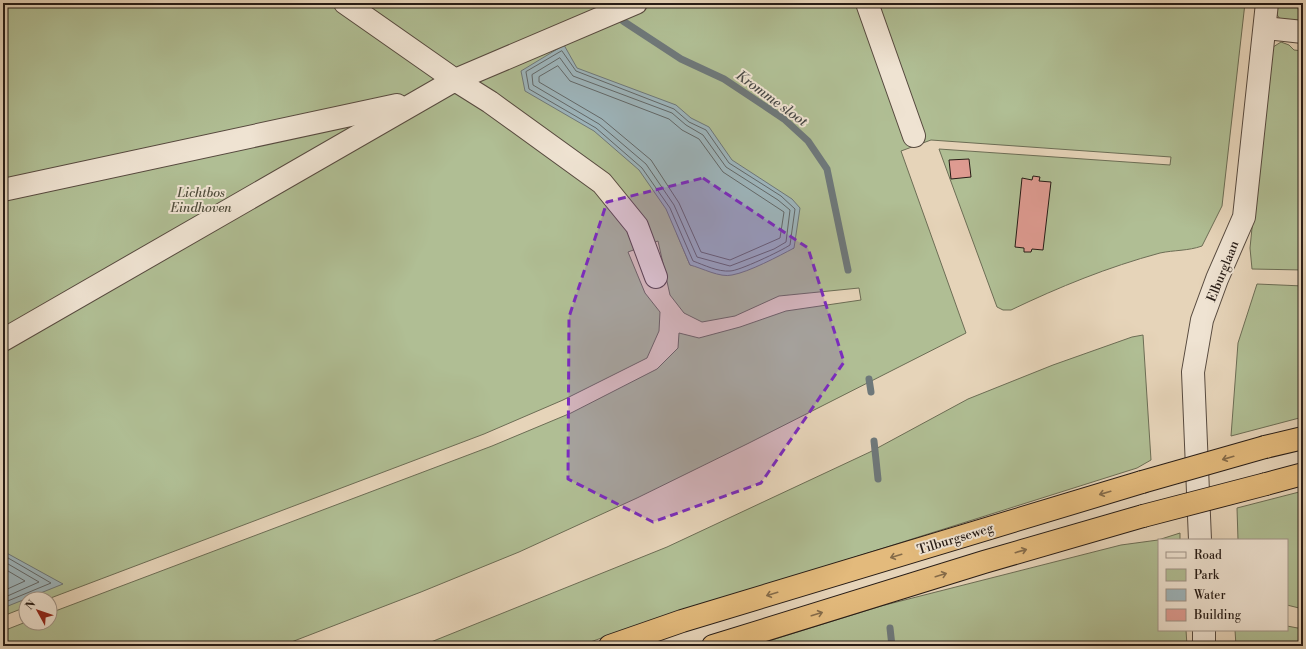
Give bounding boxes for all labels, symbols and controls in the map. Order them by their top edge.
water label: Kromme sloot [732,67,811,131]
park label: Lichtbos Eindhoven [169,185,232,216]
street label: Elburglaan [1203,238,1243,304]
one-way arrow [1221,455,1234,462]
one-way arrow [1099,490,1112,497]
street label: Tilburgseweg [915,520,996,558]
legend [1158,539,1288,631]
one-way arrow [1015,547,1028,554]
text: Road [1194,548,1222,563]
one-way arrow [890,553,903,560]
text: Park [1194,568,1220,583]
one-way arrow [935,571,948,578]
text: Water [1193,588,1226,603]
north arrow [18,591,58,631]
one-way arrow [766,591,779,598]
text: N [23,597,39,613]
text: Building [1193,608,1242,623]
one-way arrow [811,610,824,617]

